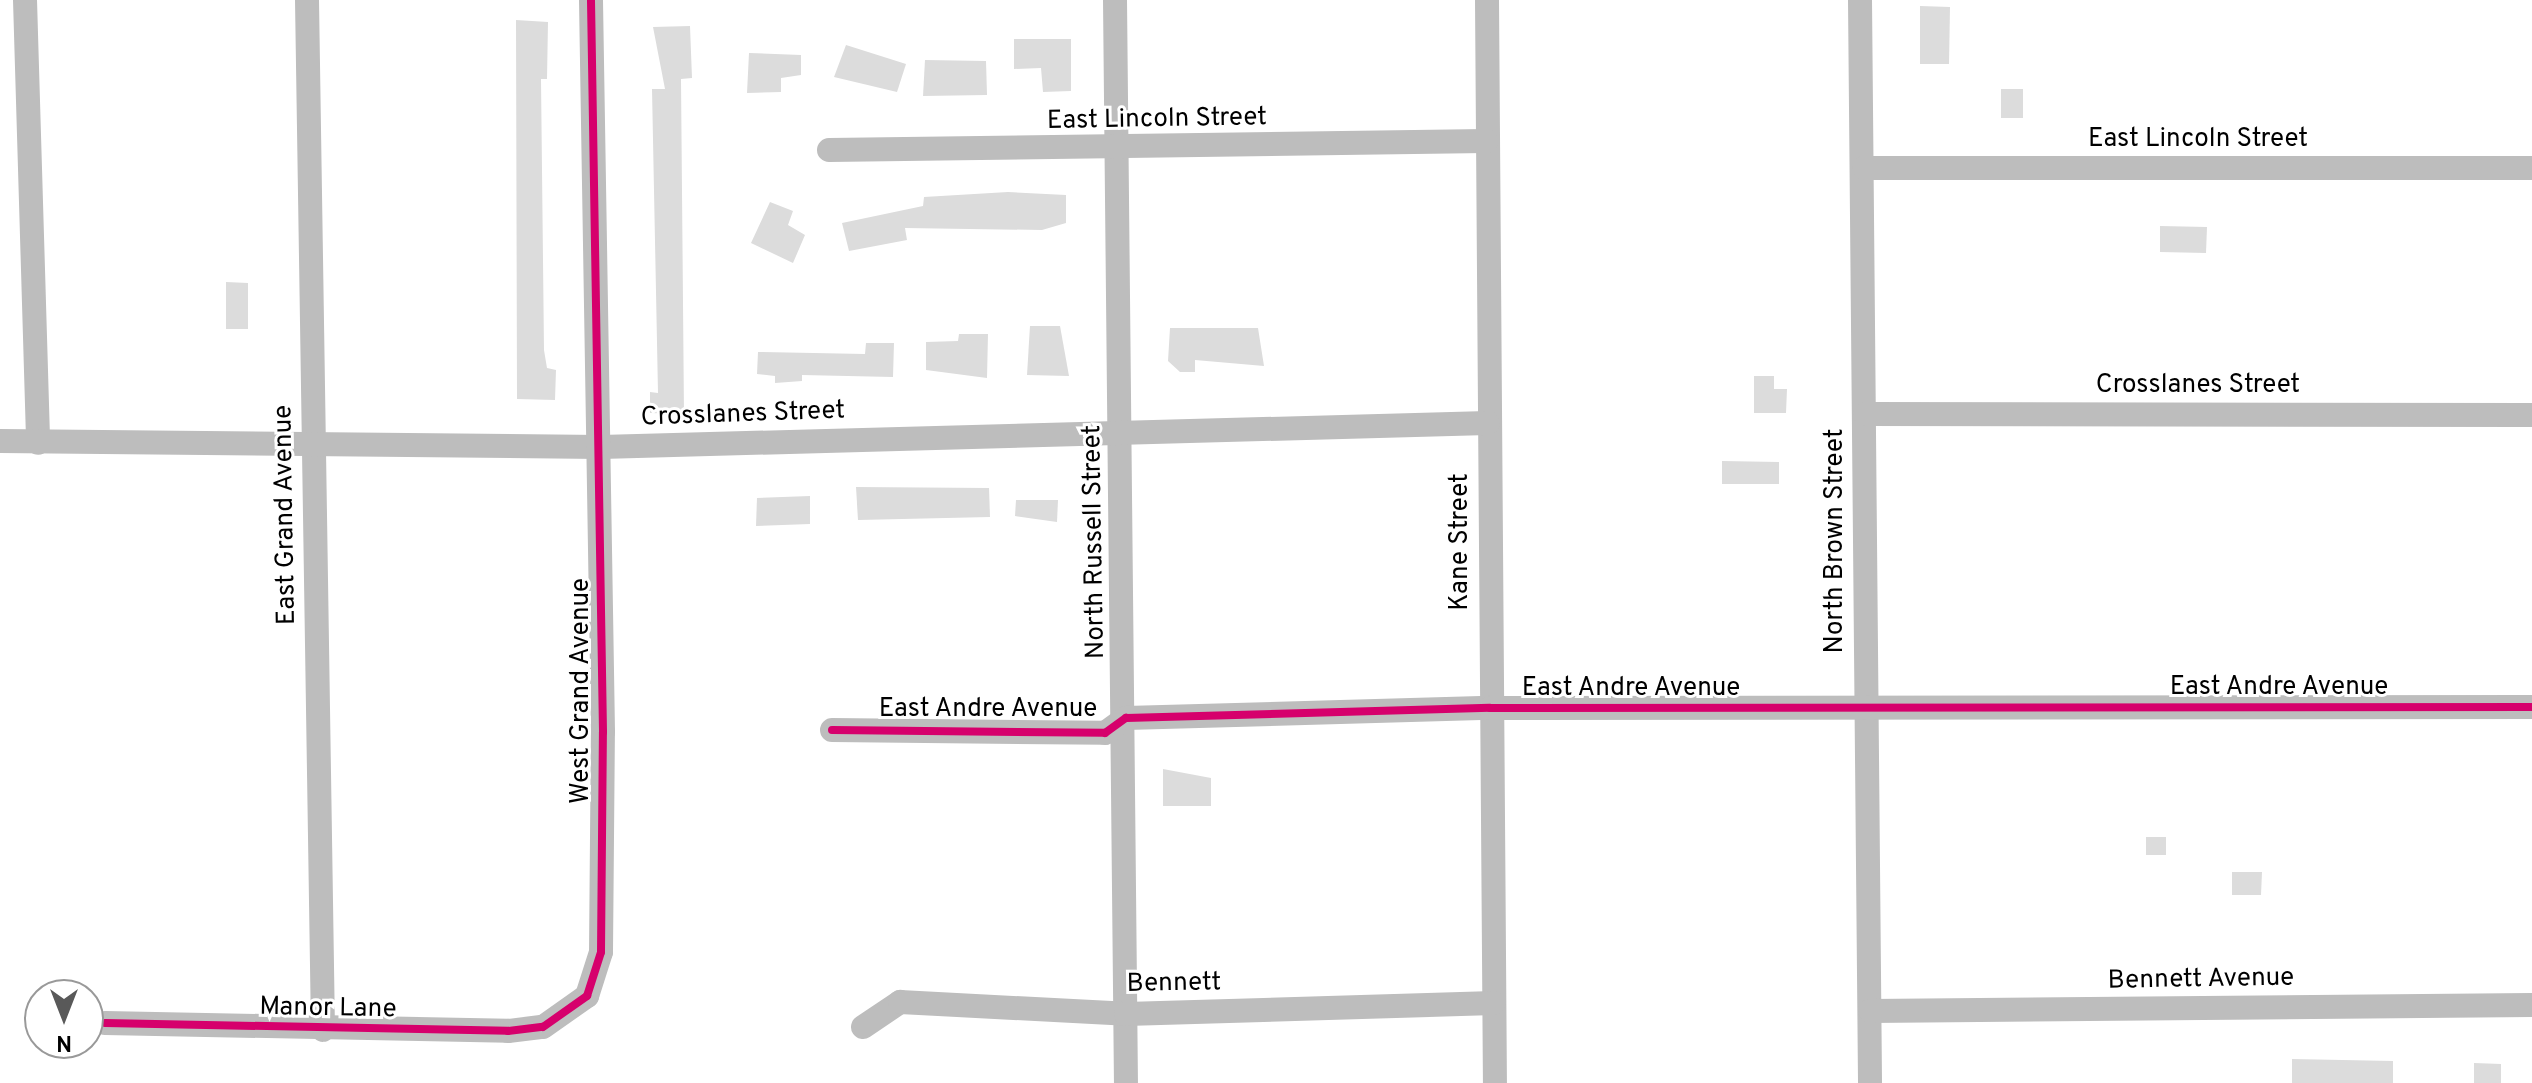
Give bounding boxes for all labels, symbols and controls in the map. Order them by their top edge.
street label: East Lincoln Street [1047,102,1267,138]
street label: East Lincoln Street [2088,124,2308,156]
street label: Crosslanes Street [2096,370,2300,402]
street label: Crosslanes Street [640,396,846,434]
street label: East Grand Avenue [268,404,304,626]
street label: North Russell Street [1077,425,1113,659]
street label: North Brown Street [1820,428,1852,654]
street label: Kane Street [1445,473,1477,611]
street label: West Grand Avenue [566,577,598,805]
street label: East Andre Avenue [2169,672,2389,704]
street label: East Andre Avenue [1521,673,1741,705]
street label: East Andre Avenue [878,694,1098,726]
street label: Bennett Avenue [2107,963,2295,997]
street label: Bennett [1126,968,1222,1000]
north arrow [24,979,104,1059]
street label: Manor Lane [259,992,397,1026]
text: N [56,1028,72,1055]

